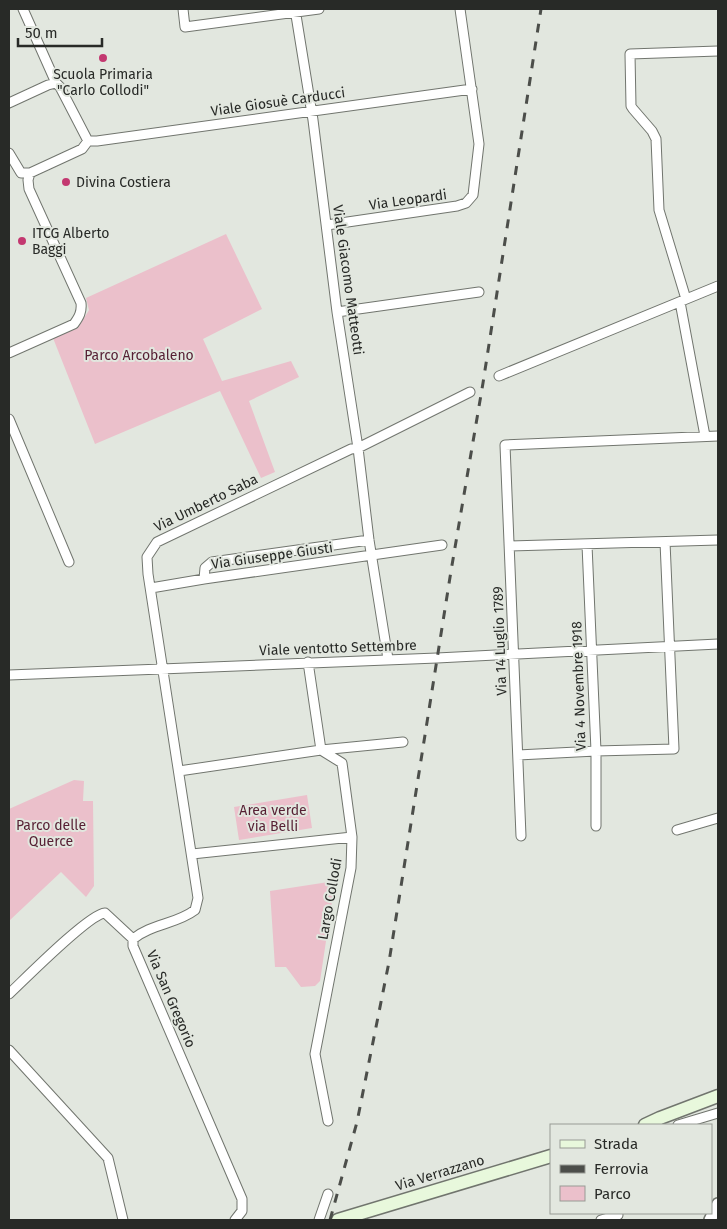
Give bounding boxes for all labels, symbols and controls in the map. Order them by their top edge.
scale bar [18,15,101,47]
text: 50 m [25,24,58,42]
marker: Scuola Primaria "Carlo Collodi" [97,52,109,64]
place label: Scuola Primaria "Carlo Collodi" [53,66,153,99]
street label: Viale Giosuè Carducci [210,84,346,120]
place label: Divina Costiera [76,174,171,191]
marker: Divina Costiera [60,176,72,188]
street label: Via Leopardi [368,186,448,214]
street label: Viale Giacomo Matteotti [329,204,367,356]
place label: ITCG Alberto Baggi [32,225,109,258]
marker: ITCG Alberto Baggi [16,235,28,247]
park label: Parco Arcobaleno [84,347,194,364]
street label: Via Umberto Saba [151,470,261,536]
street label: Via Giuseppe Giusti [210,539,334,573]
street label: Via 14 Luglio 1789 [490,586,510,696]
street label: Via 4 Novembre 1918 [568,621,590,751]
street label: Viale ventotto Settembre [259,637,417,659]
park label: Area verde via Belli [239,802,307,835]
park label: Parco delle Querce [16,817,86,850]
street label: Largo Collodi [314,857,346,941]
street label: Via San Gregorio [143,948,199,1050]
legend [550,1124,712,1214]
text: Strada [594,1135,638,1153]
street label: Via Verrazzano [393,1151,487,1195]
text: Ferrovia [594,1160,649,1178]
text: Parco [594,1185,631,1203]

